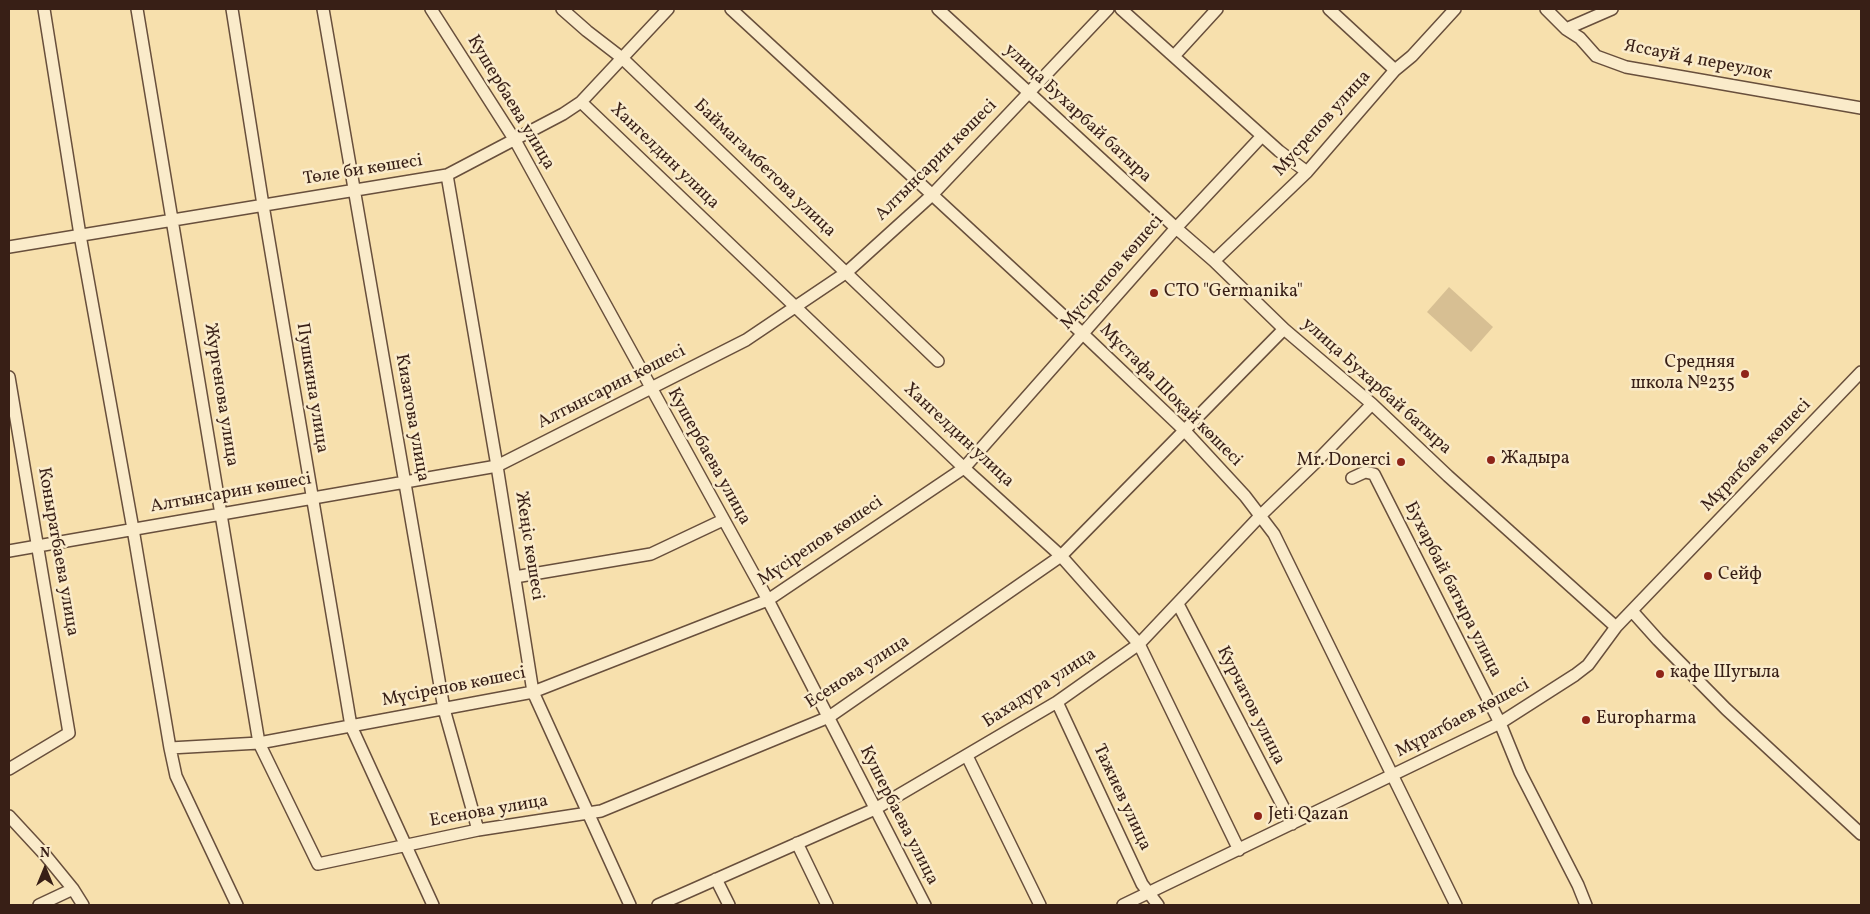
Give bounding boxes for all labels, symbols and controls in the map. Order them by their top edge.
street label: Кушербаева улица [461,32,559,174]
street label: Яссауй 4 переулок [1622,36,1774,86]
street label: улица Бухарбай батыра [999,40,1155,188]
street label: Мусрепов улица [1270,67,1376,181]
street label: Баймагамбетова улица [688,95,840,243]
street label: Алтынсарин көшесі [872,96,1002,226]
street label: Хангелдин улица [605,99,723,215]
street label: Төле би көшесі [302,151,424,191]
street label: Мүсірепов көшесі [1057,211,1169,335]
place label: СТО "Germanika" [1164,282,1303,304]
marker: СТО "Germanika" [1148,287,1160,299]
street label: улица Бухарбай батыра [1297,314,1455,460]
street label: Мұстафа Шоқай көшесі [1094,320,1246,472]
street label: Пушкина улица [290,321,332,455]
street label: Жургенова улица [198,322,242,468]
street label: Алтынсарин көшесі [534,341,690,435]
street label: Кизатова улица [389,352,433,484]
place label: Средняя школа №235 [1631,353,1735,396]
marker: Средняя школа №235 [1739,368,1751,380]
street label: Хангелдин улица [898,379,1018,493]
street label: Кушербаева улица [661,385,755,529]
street label: Мұратбаев көшесі [1698,395,1816,517]
place label: Жадыра [1501,449,1570,471]
place label: Mr. Donerci [1297,451,1391,473]
marker: Жадыра [1485,454,1497,466]
marker: Mr. Donerci [1395,456,1407,468]
street label: Коныратбаева улица [32,466,82,638]
street label: Алтынсарин көшесі [149,469,313,519]
street label: Жеңіс көшесі [509,490,547,602]
street label: Мүсірепов көшесі [754,492,888,592]
street label: Бухарбай батыра улица [1398,498,1506,682]
place label: Сейф [1718,565,1762,587]
marker: Сейф [1702,570,1714,582]
street label: Есенова улица [802,631,914,715]
street label: Курчатов улица [1211,643,1289,769]
street label: Бахадура улица [979,644,1101,734]
street label: Мүсірепов көшесі [380,663,528,713]
place label: кафе Шугыла [1670,663,1780,685]
marker: кафе Шугыла [1654,668,1666,680]
street label: Мұратбаев көшесі [1392,675,1534,763]
place label: Europharma [1596,709,1696,731]
marker: Europharma [1580,714,1592,726]
street label: Тажиев улица [1087,741,1155,855]
street label: Кушербаева улица [854,743,942,889]
street label: Есенова улица [428,791,550,833]
place label: Jeti Qazan [1268,805,1349,827]
marker: Jeti Qazan [1252,810,1264,822]
north arrow [20,844,70,894]
text: N [40,844,50,863]

